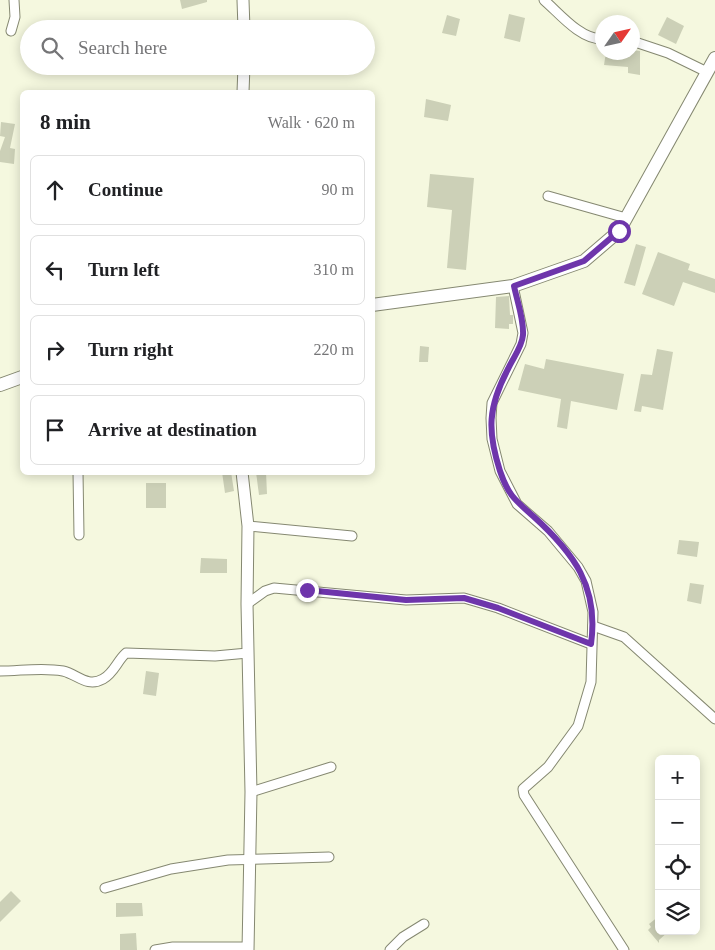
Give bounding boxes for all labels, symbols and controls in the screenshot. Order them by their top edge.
north arrow [595,15,640,60]
search box [20,20,375,75]
icon: search [38,34,66,62]
text: Search here [78,37,167,58]
text: 8 min [40,110,91,134]
text: Walk · 620 m [268,114,355,131]
icon: ahead [41,176,69,204]
text: Continue [88,179,163,200]
text: 90 m [322,181,354,198]
route start [608,220,631,243]
icon: left [41,256,69,284]
text: Turn left [88,259,160,280]
text: 310 m [314,261,354,278]
icon: right [41,336,69,364]
text: Turn right [88,339,173,360]
text: 220 m [314,341,354,358]
icon: arrive [41,416,69,444]
text: Arrive at destination [88,419,257,440]
route end [296,579,319,602]
map controls [655,755,700,935]
button: + [655,755,700,800]
button: − [655,800,700,845]
button: locate [655,845,700,890]
button: layers [655,890,700,935]

